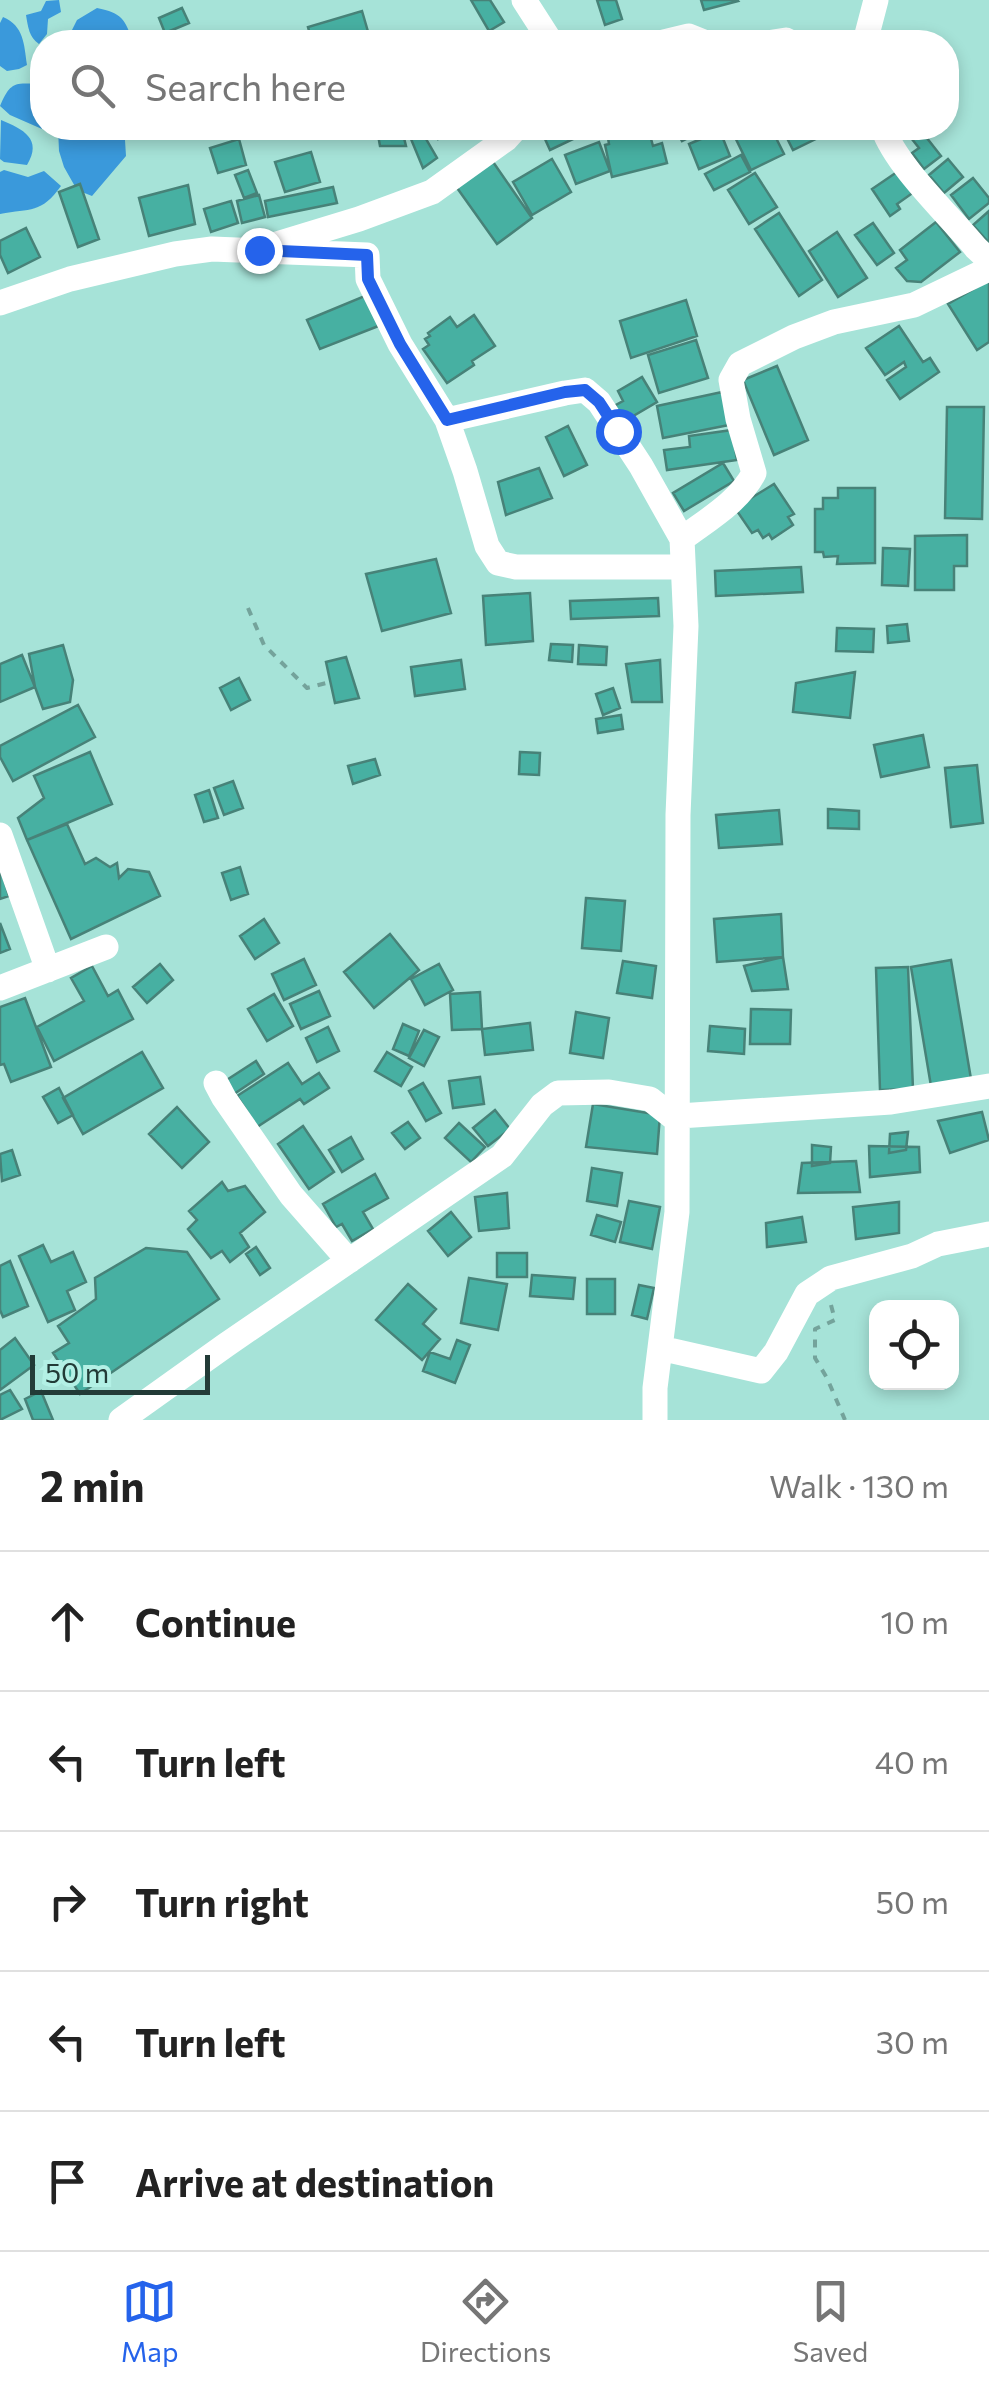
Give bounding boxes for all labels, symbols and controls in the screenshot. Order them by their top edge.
search box [30,30,959,140]
icon: search [65,58,120,113]
text: Search here [145,62,346,109]
route end [237,228,283,274]
route start [596,409,642,455]
map controls [869,1300,959,1390]
button: locate [869,1300,959,1390]
scale bar [30,1350,210,1394]
text: 50 m [45,1355,109,1389]
text: 2 min [40,1459,145,1511]
text: Walk · 130 m [769,1465,949,1505]
icon: ahead [40,1594,95,1649]
text: Continue [135,1598,296,1645]
text: 10 m [880,1601,949,1641]
icon: left [40,1734,95,1789]
text: Turn left [135,1738,286,1785]
text: 40 m [875,1741,949,1781]
icon: right [40,1874,95,1929]
text: Turn right [135,1878,309,1925]
text: 50 m [876,1881,949,1921]
icon: left [40,2014,95,2069]
text: Turn left [135,2018,286,2065]
text: 30 m [876,2021,949,2061]
icon: arrive [40,2154,95,2209]
text: Arrive at destination [135,2158,494,2205]
tab: Map [121,2274,178,2368]
tab: Directions [420,2274,551,2368]
tab: Saved [793,2274,868,2368]

